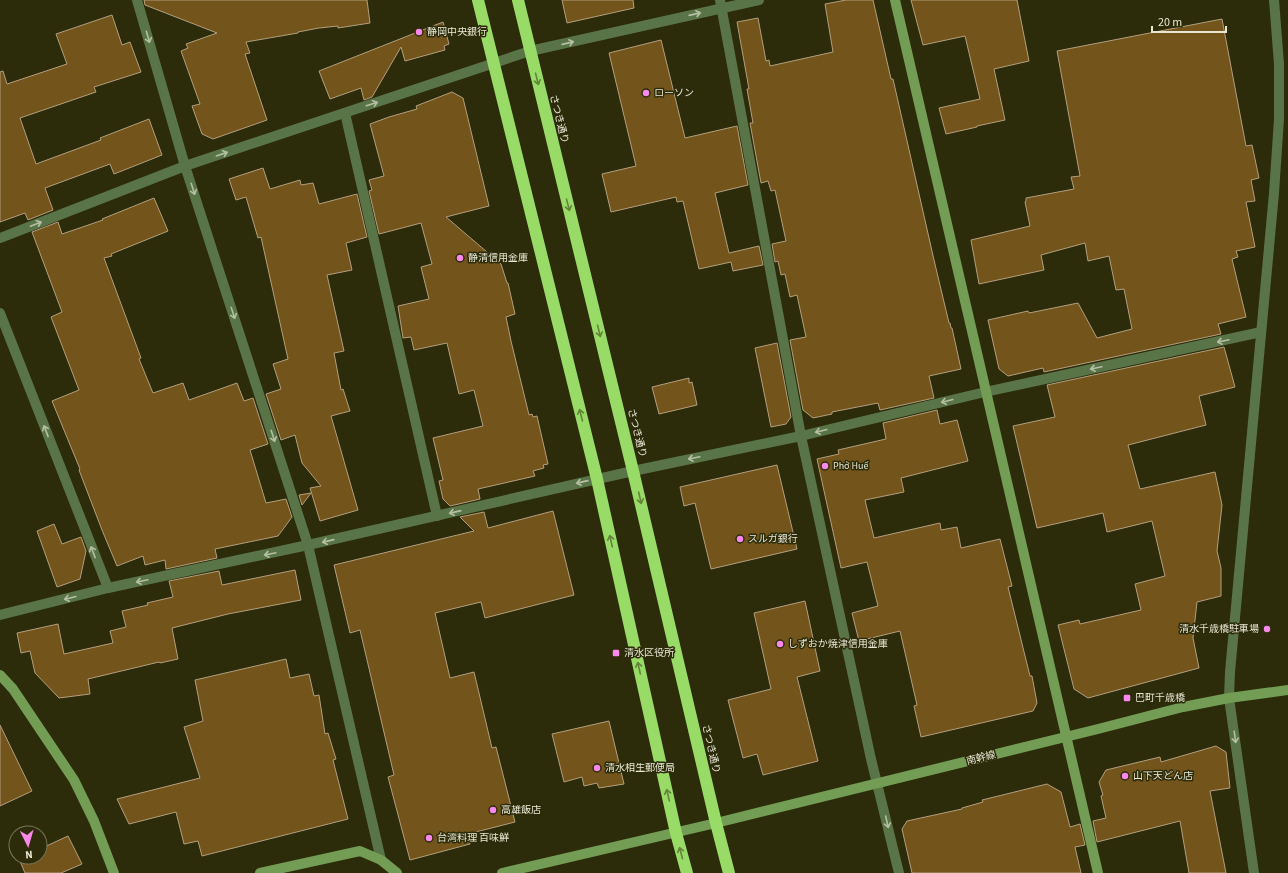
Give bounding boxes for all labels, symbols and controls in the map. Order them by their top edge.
scale bar [1152,8,1226,34]
one-way arrow [688,9,701,17]
text: 20 m [1158,14,1182,31]
place label: 静岡中央銀行 [427,25,487,39]
marker: 静岡中央銀行 [414,27,424,37]
one-way arrow [145,31,152,44]
one-way arrow [561,38,574,46]
one-way arrow [534,72,541,85]
place label: ローソン [654,86,694,100]
marker: ローソン [641,88,651,98]
street label: さつき通り [546,93,572,145]
one-way arrow [366,99,378,107]
one-way arrow [216,150,229,157]
one-way arrow [190,182,197,195]
one-way arrow [565,198,572,211]
one-way arrow [30,220,42,227]
place label: 静清信用金庫 [468,251,528,265]
marker: 静清信用金庫 [455,253,465,263]
one-way arrow [229,306,237,318]
one-way arrow [596,325,603,338]
one-way arrow [1217,337,1230,345]
one-way arrow [1090,365,1103,373]
one-way arrow [941,398,954,405]
street label: さつき通り [624,407,650,459]
one-way arrow [577,408,584,421]
one-way arrow [42,425,50,437]
one-way arrow [815,428,828,436]
one-way arrow [269,430,277,442]
one-way arrow [688,455,701,463]
place label: Phở Huế [833,459,869,473]
marker: Phở Huế [820,461,830,471]
one-way arrow [575,479,588,487]
one-way arrow [636,492,644,505]
one-way arrow [449,508,462,516]
place label: スルガ銀行 [748,532,798,546]
marker: スルガ銀行 [735,534,745,544]
one-way arrow [607,535,615,548]
one-way arrow [322,537,335,545]
one-way arrow [89,547,97,559]
one-way arrow [263,550,276,558]
one-way arrow [136,577,149,585]
one-way arrow [64,594,77,602]
place label: 清水千歳橋駐車場 [1179,622,1259,636]
marker: 清水千歳橋駐車場 [1262,624,1272,634]
place label: しずおか焼津信用金庫 [788,637,888,651]
marker: しずおか焼津信用金庫 [775,639,785,649]
place label: 清水区役所 [624,646,674,660]
marker: 清水区役所 [611,648,621,658]
one-way arrow [635,662,643,675]
place label: 巴町千歳橋 [1135,691,1185,705]
marker: 巴町千歳橋 [1122,693,1132,703]
street label: さつき通り [699,723,723,775]
one-way arrow [1231,730,1239,743]
street label: 南幹線 [965,748,997,768]
place label: 清水相生郵便局 [605,761,675,775]
marker: 清水相生郵便局 [592,763,602,773]
place label: 山下天どん店 [1133,769,1193,783]
marker: 山下天どん店 [1120,771,1130,781]
one-way arrow [663,789,671,802]
place label: 高雄飯店 [501,803,541,817]
marker: 高雄飯店 [488,805,498,815]
one-way arrow [883,815,891,828]
north arrow [8,825,48,865]
place label: 台湾料理 百味鮮 [437,831,509,845]
marker: 台湾料理 百味鮮 [424,833,434,843]
text: N [25,847,33,862]
one-way arrow [677,847,685,860]

